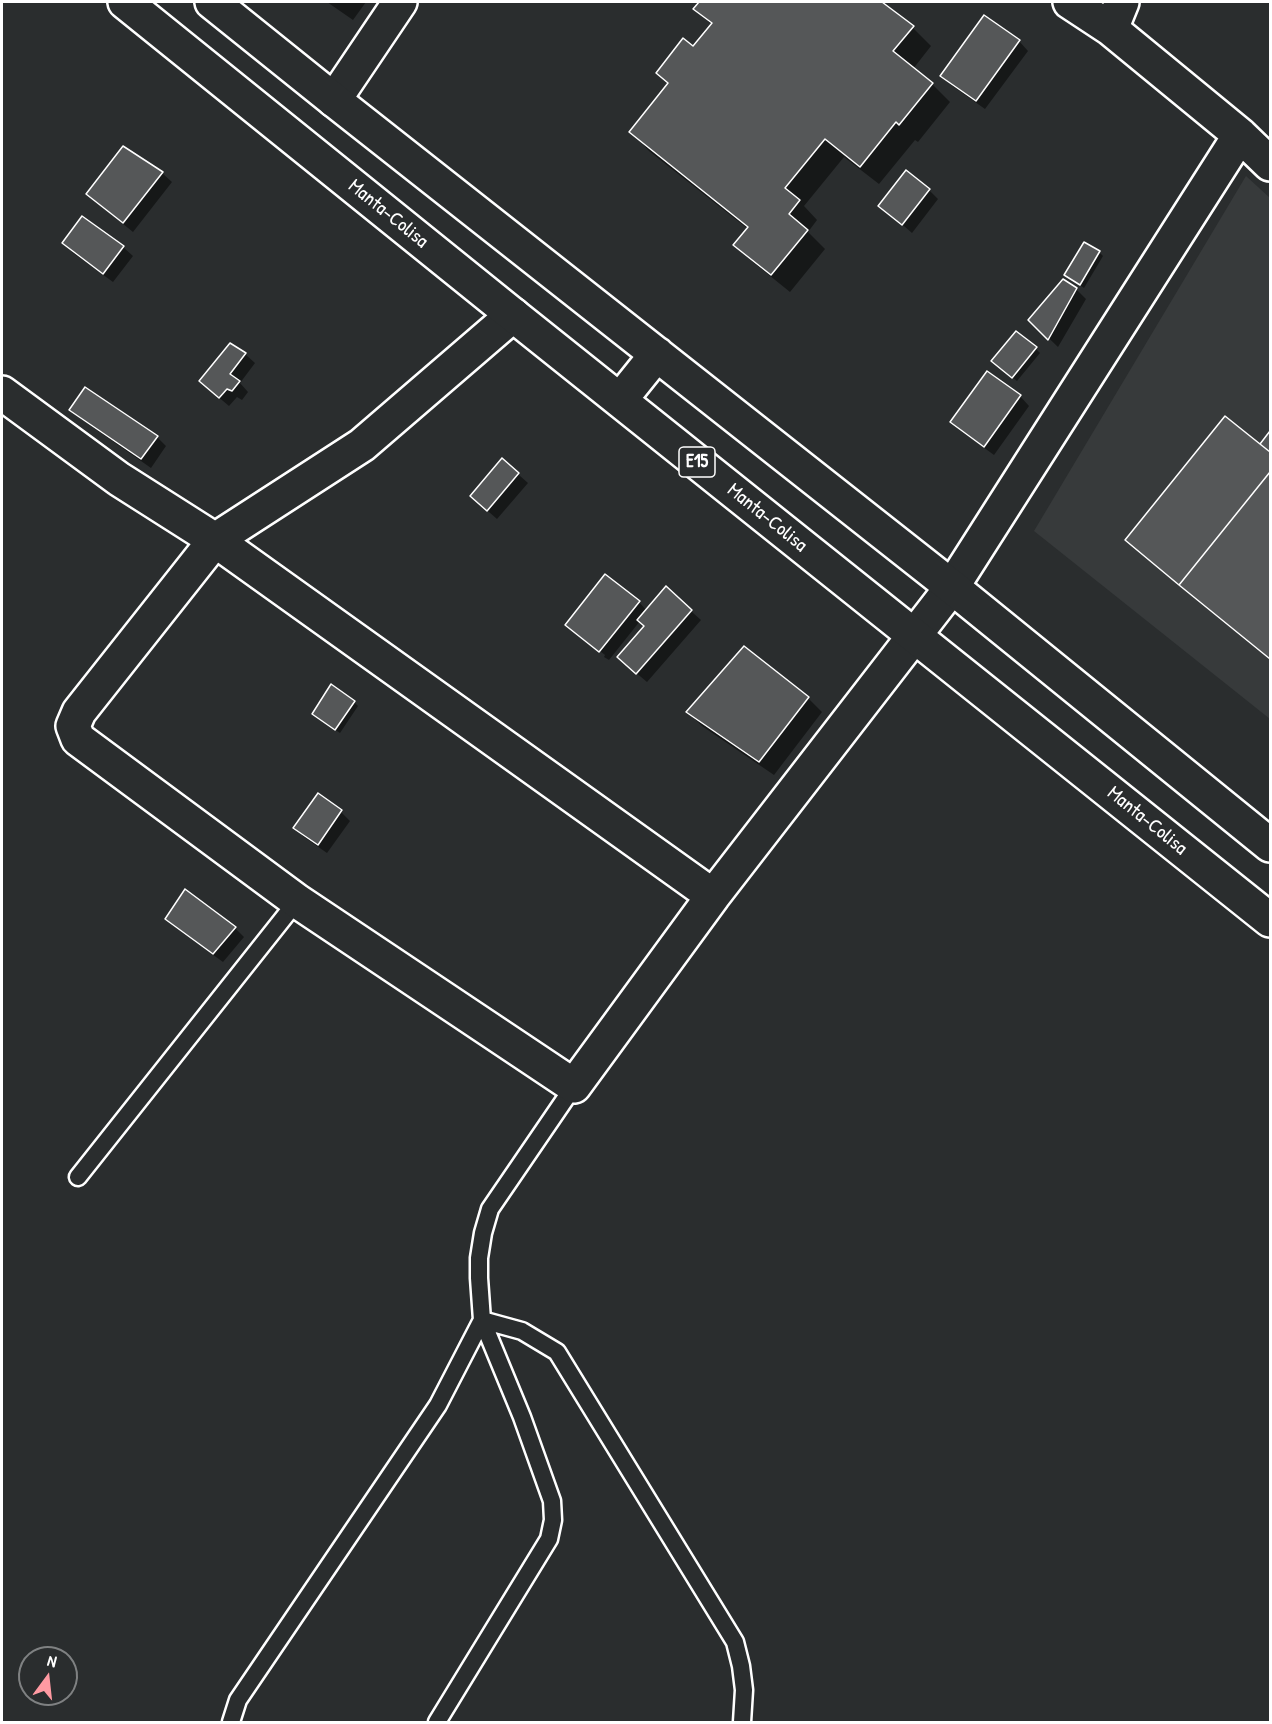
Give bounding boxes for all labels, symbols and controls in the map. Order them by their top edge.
street label: Manta-Colisa [343,174,433,254]
road number: E15 [679,447,715,477]
street label: Manta-Colisa [722,478,812,558]
street label: Manta-Colisa [1102,781,1192,861]
north arrow [18,1646,78,1706]
text: N [45,1649,59,1672]

